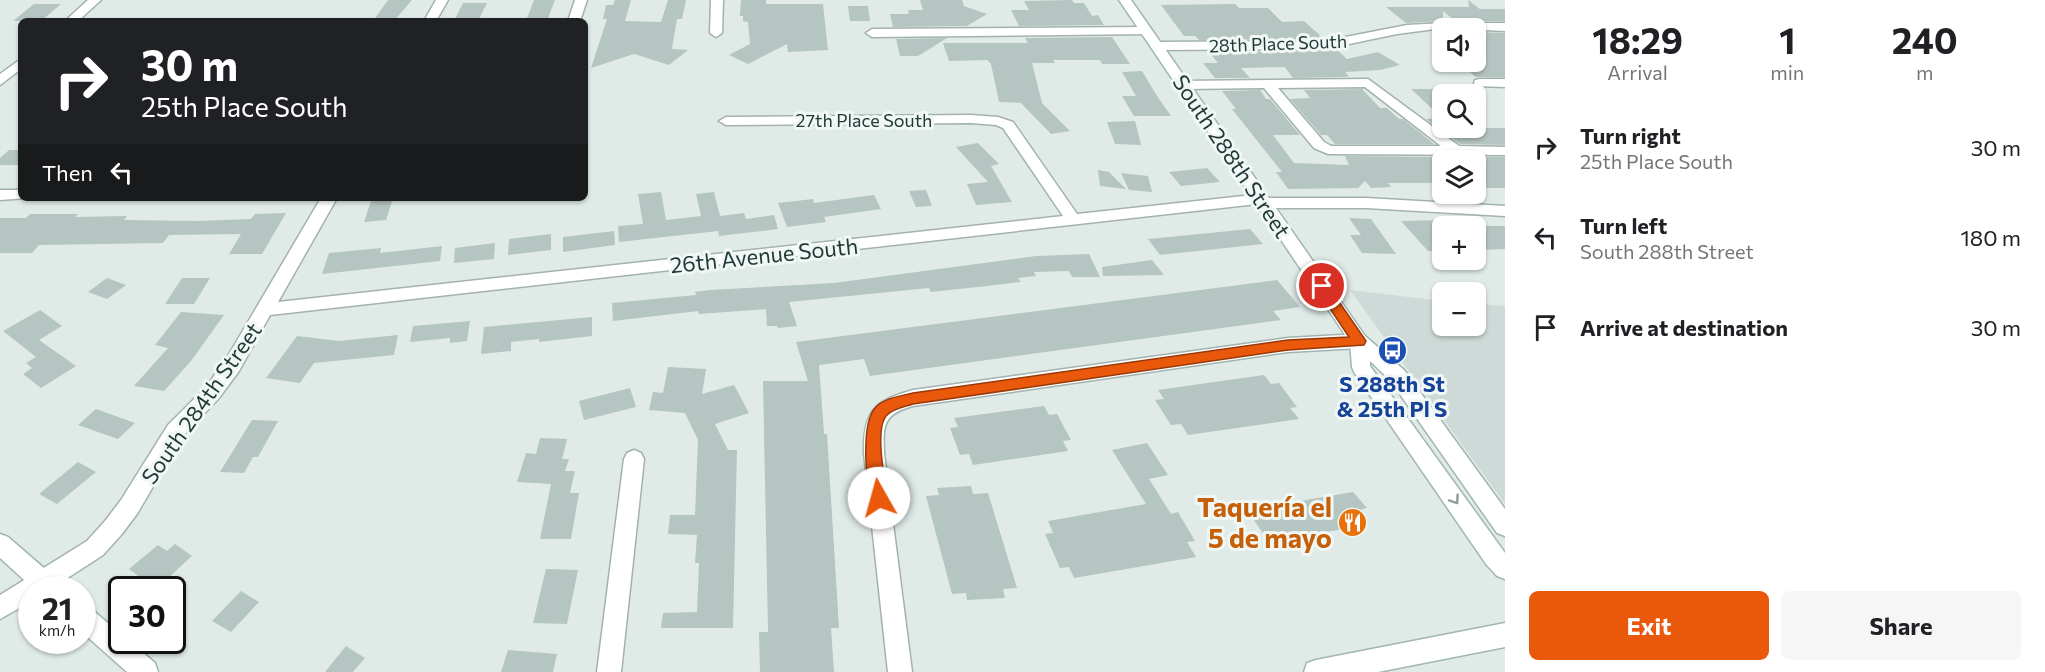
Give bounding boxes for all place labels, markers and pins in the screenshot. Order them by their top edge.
pin [1296,260,1347,311]
bus stop icon: S 288th St & 25th Pl S [1376,335,1408,367]
place label: S 288th St & 25th Pl S [1337,370,1447,422]
place label: Taquería el 5 de mayo [1197,490,1332,554]
restaurant icon: Taquería el 5 de mayo [1337,506,1369,538]

